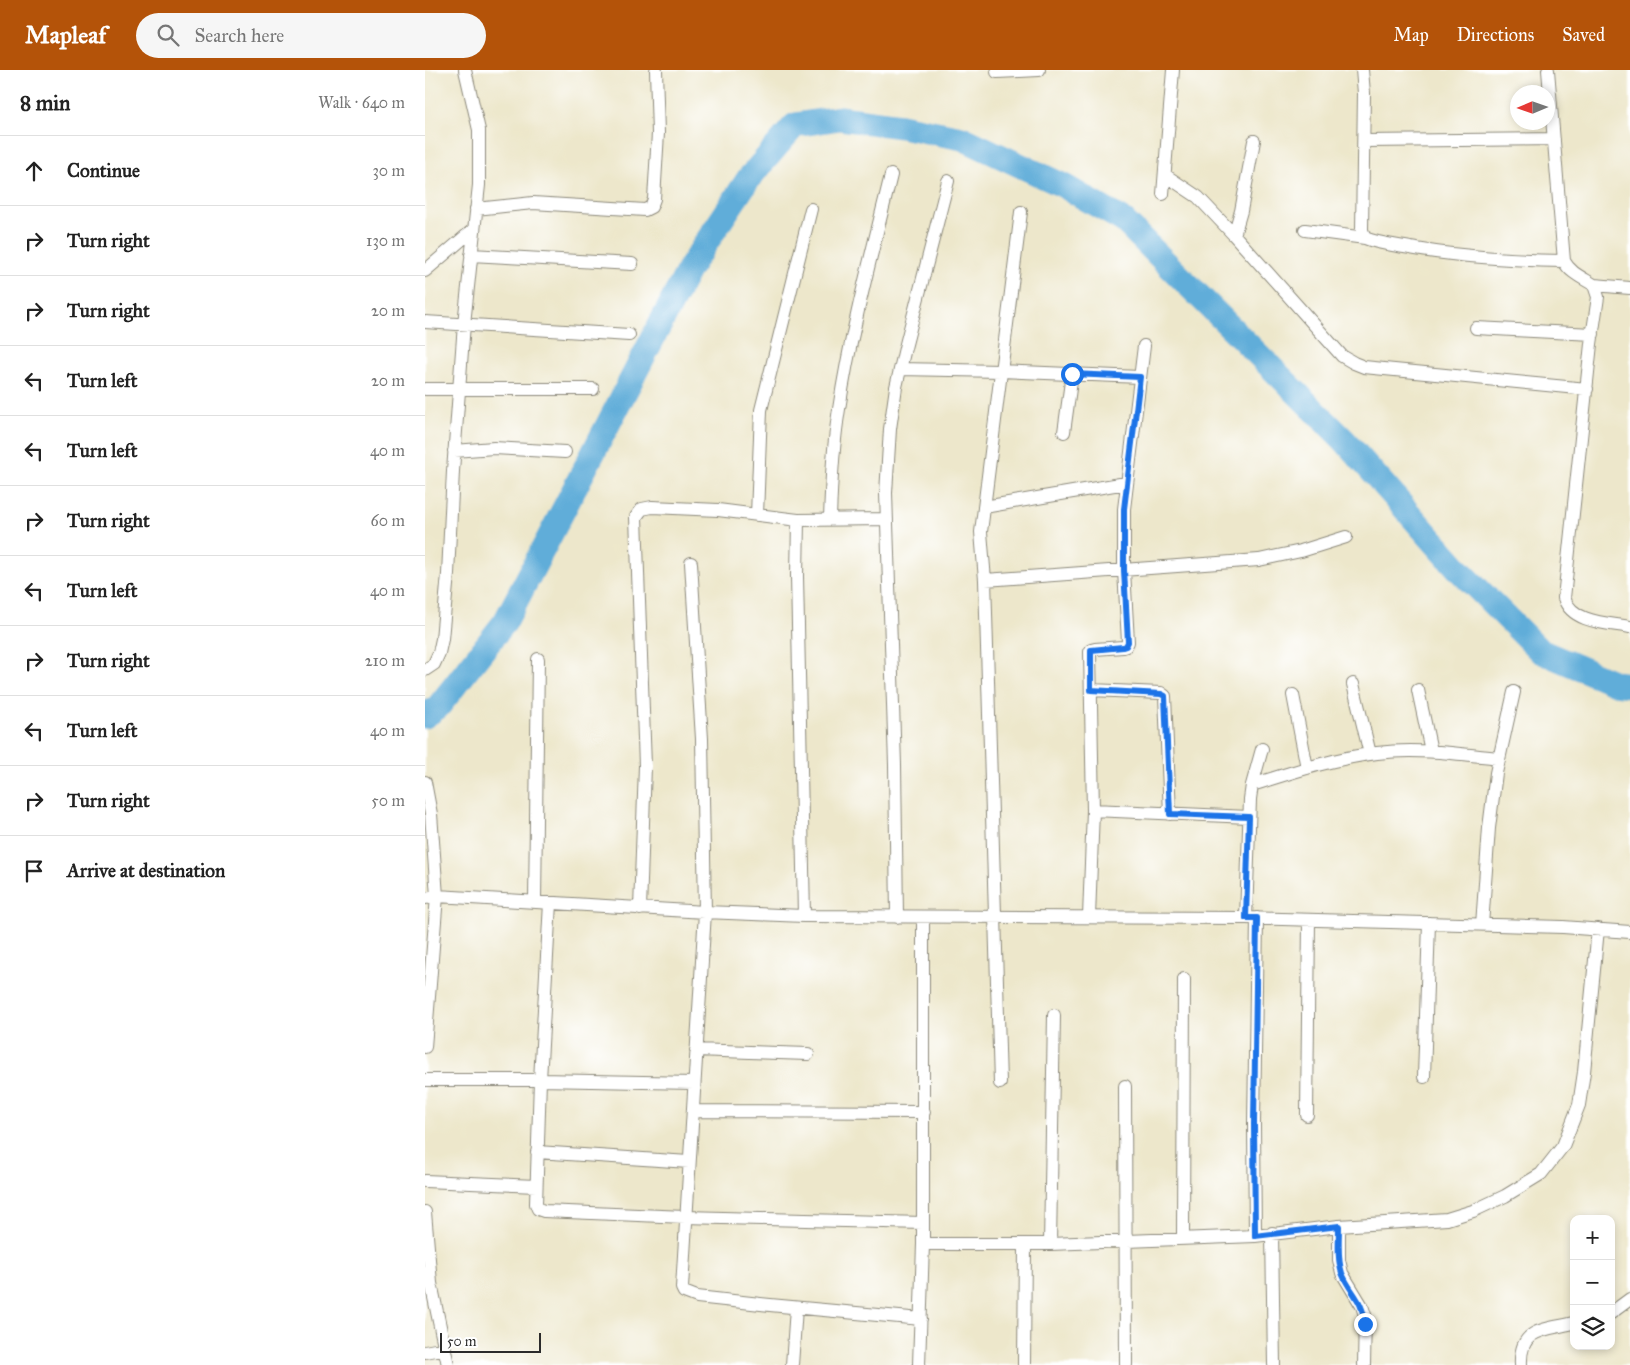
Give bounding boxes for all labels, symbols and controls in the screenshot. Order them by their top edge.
search box [136,13,486,58]
text: Mapleaf [25,20,106,50]
icon: search [154,21,182,49]
text: Search here [194,24,284,47]
text: Map [1393,24,1429,46]
text: Directions [1457,24,1534,46]
text: Saved [1562,24,1605,46]
north arrow [1510,85,1555,130]
text: 8 min [20,90,70,116]
text: Walk · 640 m [318,93,405,112]
icon: ahead [20,157,48,185]
text: Continue [67,159,140,182]
text: 30 m [372,161,405,180]
icon: right [20,227,48,255]
text: Turn right [67,229,150,252]
text: 130 m [366,231,405,250]
icon: right [20,297,48,325]
text: Turn right [67,299,150,322]
text: 20 m [371,301,405,320]
route start [1061,363,1084,386]
icon: left [20,367,48,395]
text: Turn left [67,369,137,392]
text: 20 m [371,371,405,390]
icon: left [20,437,48,465]
text: Turn left [67,439,137,462]
text: 40 m [370,441,405,460]
icon: right [20,507,48,535]
text: Turn right [67,509,150,532]
text: 60 m [371,511,405,530]
icon: left [20,577,48,605]
text: Turn left [67,579,137,602]
text: 40 m [370,581,405,600]
icon: right [20,647,48,675]
text: Turn right [67,649,150,672]
text: 210 m [365,651,405,670]
icon: left [20,717,48,745]
text: Turn left [67,719,137,742]
text: 40 m [370,721,405,740]
icon: right [20,787,48,815]
text: Turn right [67,789,150,812]
text: 50 m [371,791,405,810]
icon: arrive [20,857,48,885]
text: Arrive at destination [67,859,225,882]
map controls [1570,1215,1615,1350]
button: + [1570,1215,1615,1260]
button: − [1570,1260,1615,1305]
button: layers [1570,1305,1615,1350]
route end [1354,1313,1377,1336]
scale bar [440,1330,541,1353]
text: 50 m [447,1333,476,1350]

